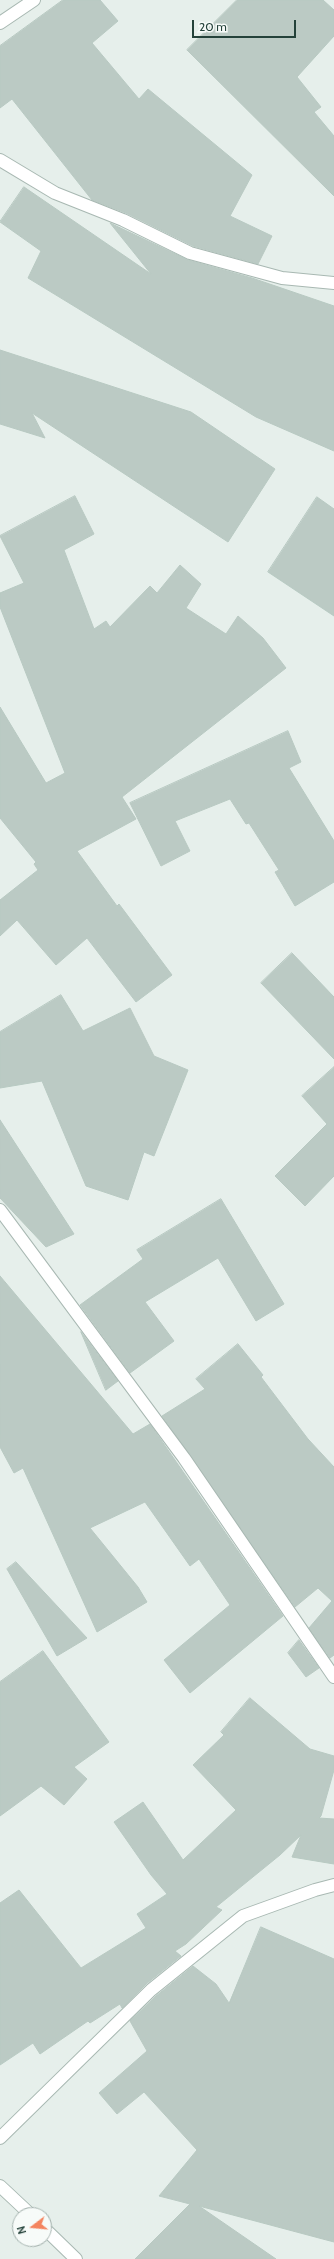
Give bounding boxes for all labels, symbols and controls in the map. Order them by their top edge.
scale bar [194,12,298,38]
text: 20 m [199,19,227,34]
north arrow [12,2207,52,2247]
text: N [14,2224,29,2236]

